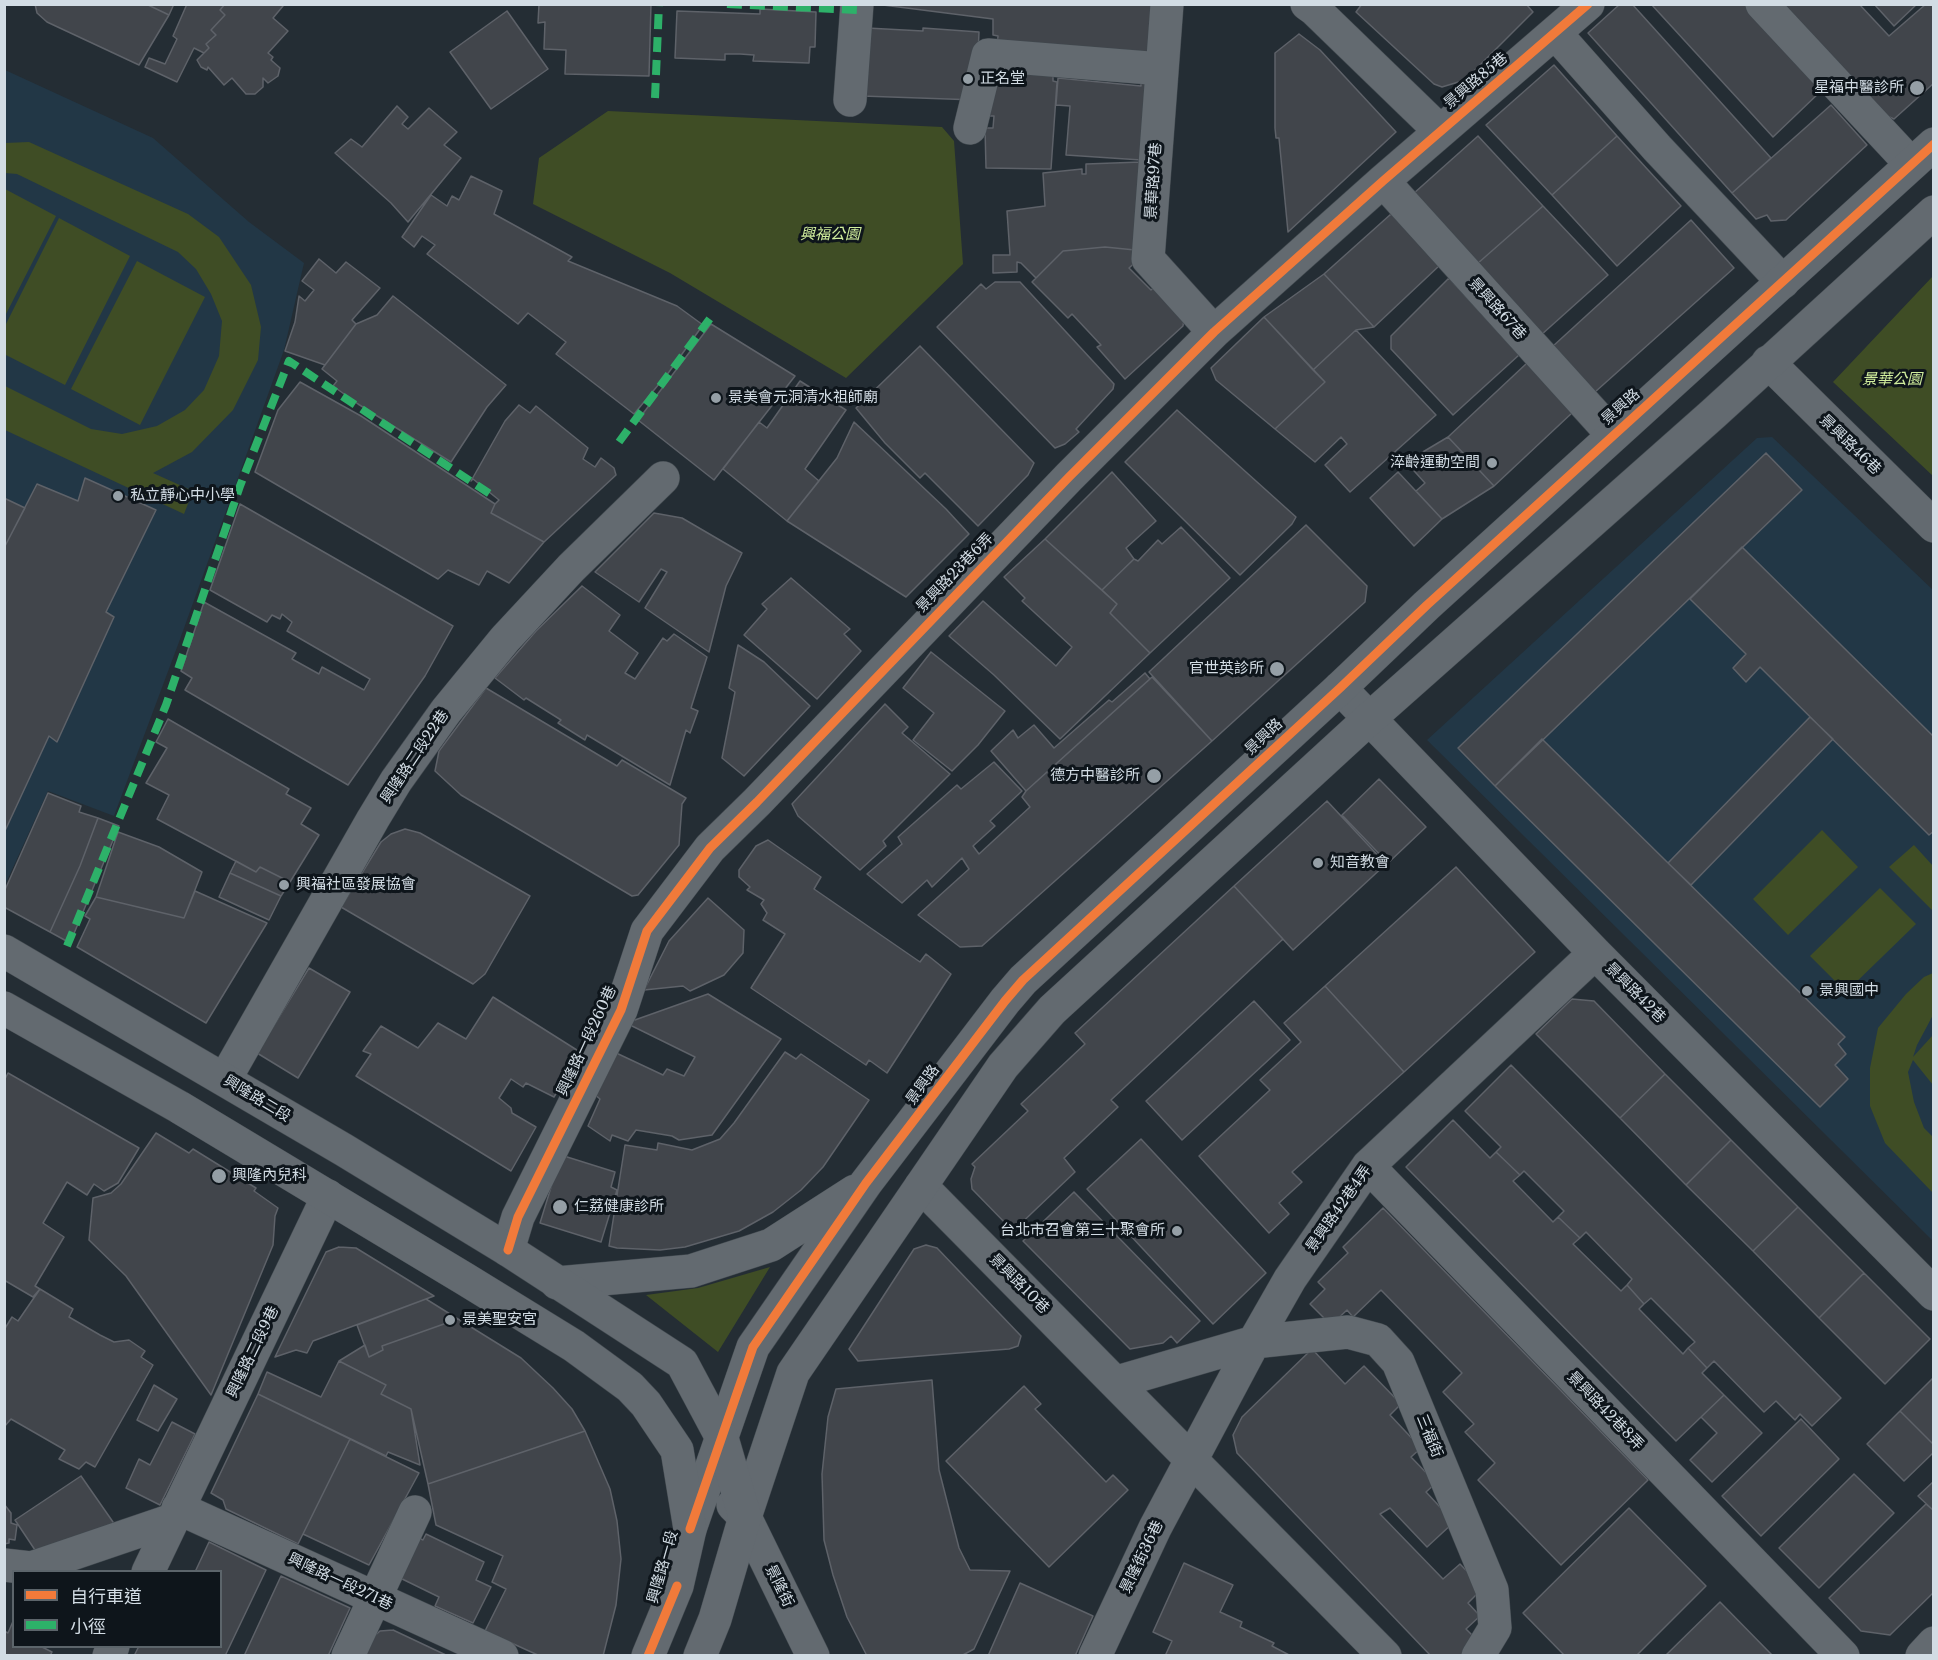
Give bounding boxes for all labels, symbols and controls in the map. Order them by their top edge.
street label: 景興路85巷 [1440,49,1512,113]
place label: 正名堂 [980,70,1025,88]
marker: 正名堂 [961,72,975,86]
place label: 星福中醫診所 [1814,79,1904,97]
marker: 星福中醫診所 [1908,79,1926,97]
street label: 景華路97巷 [1142,142,1166,220]
park label: 興福公園 [800,226,860,244]
street label: 景興路67巷 [1464,274,1530,344]
park label: 景華公園 [1862,371,1922,389]
street label: 景興路 [1598,385,1644,429]
place label: 景美會元洞清水祖師廟 [728,389,878,407]
marker: 景美會元洞清水祖師廟 [709,391,723,405]
street label: 景興路46巷 [1816,411,1884,479]
place label: 淬齡運動空間 [1390,454,1480,472]
marker: 淬齡運動空間 [1485,456,1499,470]
place label: 私立靜心中小學 [130,487,235,505]
marker: 私立靜心中小學 [111,489,125,503]
street label: 景興路23巷6弄 [913,530,997,616]
place label: 官世英診所 [1189,660,1264,678]
marker: 官世英診所 [1268,660,1286,678]
street label: 興隆路二段22巷 [377,707,453,807]
street label: 景興路 [1241,715,1287,759]
place label: 德方中醫診所 [1050,767,1140,785]
marker: 德方中醫診所 [1145,767,1163,785]
place label: 知音教會 [1330,854,1390,872]
marker: 知音教會 [1311,856,1325,870]
place label: 興福社區發展協會 [296,876,416,894]
marker: 興福社區發展協會 [277,878,291,892]
street label: 景興路42巷 [1601,959,1669,1027]
place label: 景興國中 [1819,982,1879,1000]
street label: 興隆路一段260巷 [554,983,620,1099]
marker: 景興國中 [1800,984,1814,998]
street label: 景興路 [902,1062,944,1108]
street label: 興隆路二段 [220,1072,294,1126]
street label: 景興路42巷4弄 [1302,1162,1376,1256]
marker: 興隆內兒科 [210,1167,228,1185]
place label: 興隆內兒科 [232,1167,307,1185]
marker: 仁荔健康診所 [551,1198,569,1216]
place label: 仁荔健康診所 [574,1198,664,1216]
place label: 台北市召會第三十聚會所 [1000,1222,1165,1240]
marker: 台北市召會第三十聚會所 [1170,1224,1184,1238]
street label: 景興路10巷 [985,1250,1053,1318]
street label: 興隆路二段9巷 [223,1303,283,1401]
place label: 景美聖安宮 [462,1311,537,1329]
marker: 景美聖安宮 [443,1313,457,1327]
street label: 景興路42巷8弄 [1563,1368,1647,1454]
street label: 三福街 [1412,1412,1446,1460]
street label: 景隆街36巷 [1117,1518,1167,1596]
street label: 興隆路一段 [644,1528,682,1606]
street label: 興隆路一段271巷 [285,1550,395,1614]
street label: 景隆街 [761,1562,797,1610]
legend [12,1570,222,1648]
text: 自行車道 [70,1586,142,1608]
text: 小徑 [70,1616,106,1638]

